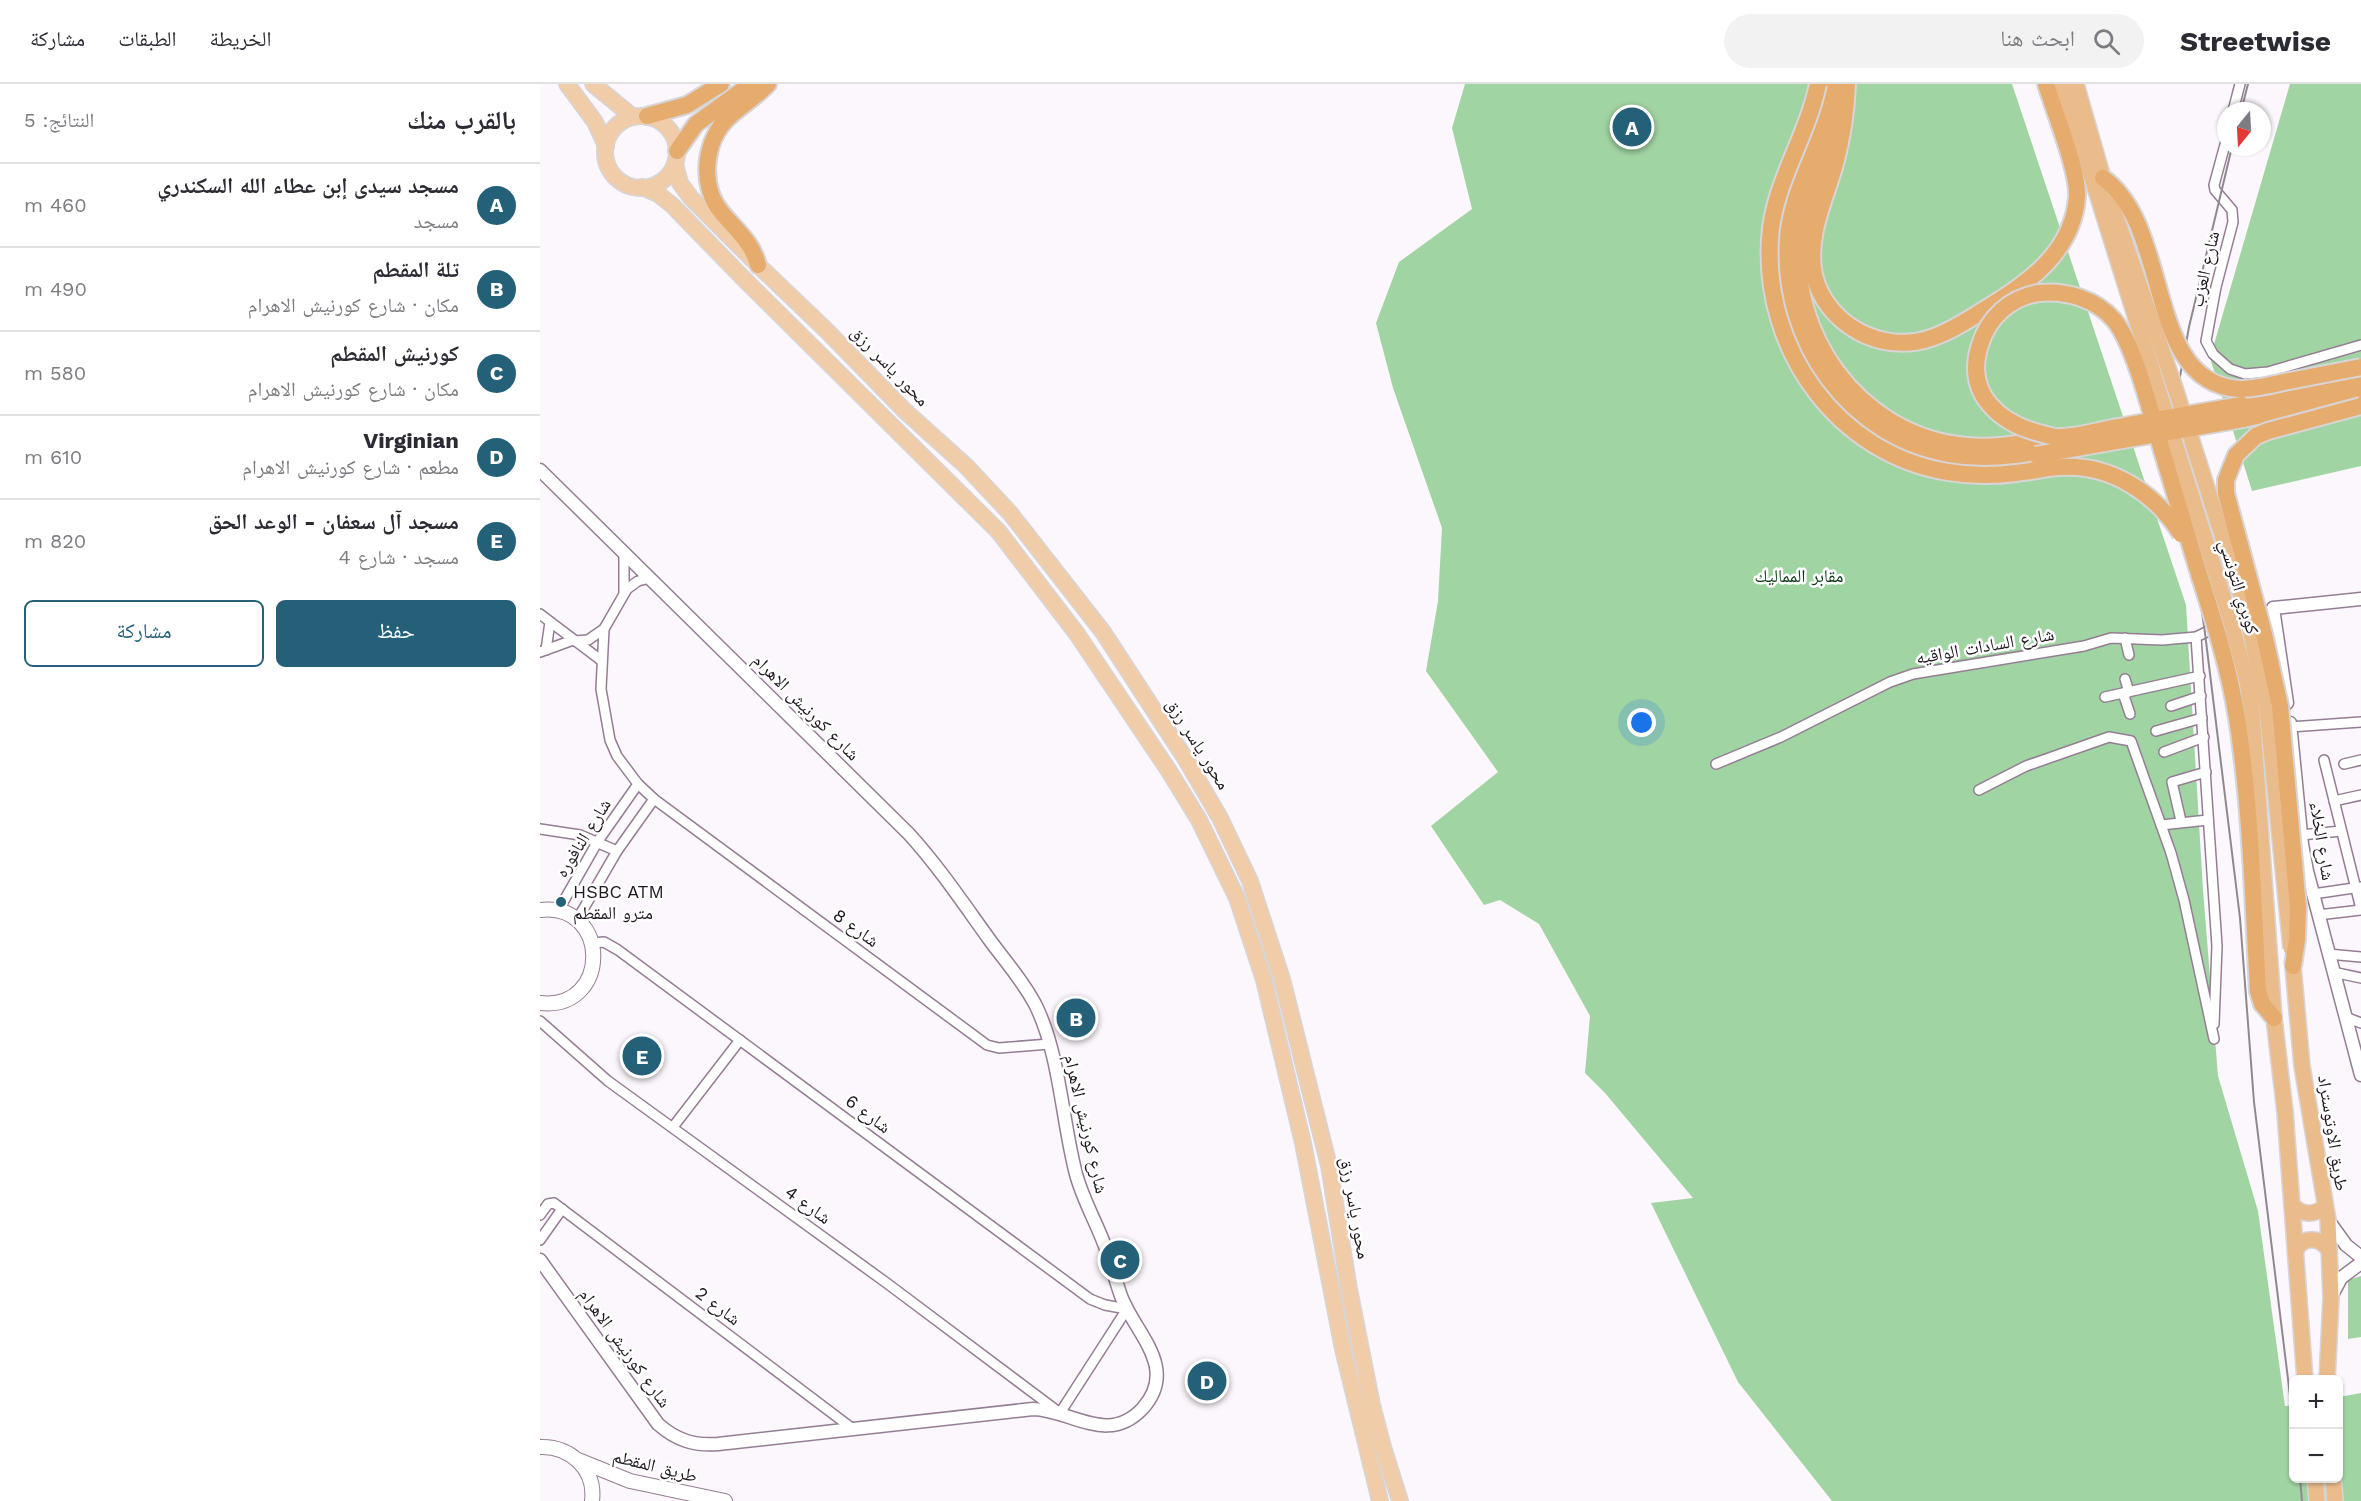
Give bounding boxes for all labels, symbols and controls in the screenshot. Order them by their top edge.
search box [1724,14,2144,68]
icon: search [2090,25,2123,58]
text: Streetwise [2180,25,2331,58]
text: مشاركة [30,26,85,51]
text: الطبقات [118,26,177,51]
text: الخريطة [210,26,271,51]
text: ابحث هنا [2000,26,2075,51]
north arrow [2217,102,2271,156]
pin: A [1612,104,1652,150]
text: بالقرب منك [407,105,516,135]
text: النتائج: 5 [24,108,94,132]
text: مسجد سيدى إبن عطاء الله السكندري [157,173,459,198]
text: 460 m [24,193,87,217]
text: A [490,193,503,217]
text: مسجد [414,209,459,233]
street label: شارع العزب [2186,229,2224,309]
text: تلة المقطم [373,257,459,282]
text: 490 m [24,277,87,301]
text: B [490,277,503,301]
text: مكان · شارع كورنيش الاهرام [248,293,459,317]
street label: محور ياسر رزق [846,321,934,411]
text: كورنيش المقطم [330,341,459,366]
text: 580 m [24,361,86,385]
text: C [490,361,503,385]
text: مكان · شارع كورنيش الاهرام [248,377,459,401]
text: Virginian [363,428,459,453]
text: 610 m [24,445,82,469]
text: D [489,445,504,469]
text: مطعم · شارع كورنيش الاهرام [242,455,459,479]
text: مسجد آل سعفان - الوعد الحق [208,509,459,534]
text: 820 m [24,529,86,553]
text: E [490,529,503,553]
street label: كوبري التونسي [2211,537,2264,638]
text: مسجد · شارع 4 [339,545,459,569]
park label: مقابر المماليك [1754,565,1844,587]
button: مشاركة [24,600,264,667]
button: حفظ [276,600,516,667]
street label: شارع السادات الواقيه [1914,623,2056,669]
street label: شارع كورنيش الاهرام [747,649,864,766]
street label: محور ياسر رزق [1161,694,1235,794]
your location [1627,708,1656,737]
street label: شارع النافوره [550,795,616,881]
street label: شارع الخلاء [2305,800,2339,882]
place label: HSBC ATM مترو المقطم [573,881,664,925]
marker: HSBC ATM مترو المقطم [554,895,568,909]
street label: شارع 8 [829,904,883,952]
pin: B [1056,996,1096,1040]
pin: E [622,1034,662,1078]
street label: شارع كورنيش الاهرام [1058,1052,1113,1196]
street label: طريق الاوتوستراد [2313,1074,2353,1192]
street label: شارع 6 [841,1090,895,1138]
street label: محور ياسر رزق [1335,1155,1375,1261]
street label: شارع 4 [781,1181,835,1229]
pin: C [1100,1238,1140,1282]
street label: شارع 2 [691,1282,745,1330]
street label: شارع كورنيش الاهرام [574,1284,676,1413]
pin: D [1188,1358,1226,1404]
map controls [2289,1375,2343,1483]
button: + [2289,1375,2343,1429]
button: − [2289,1429,2343,1483]
street label: طريق المقطم [610,1445,700,1488]

